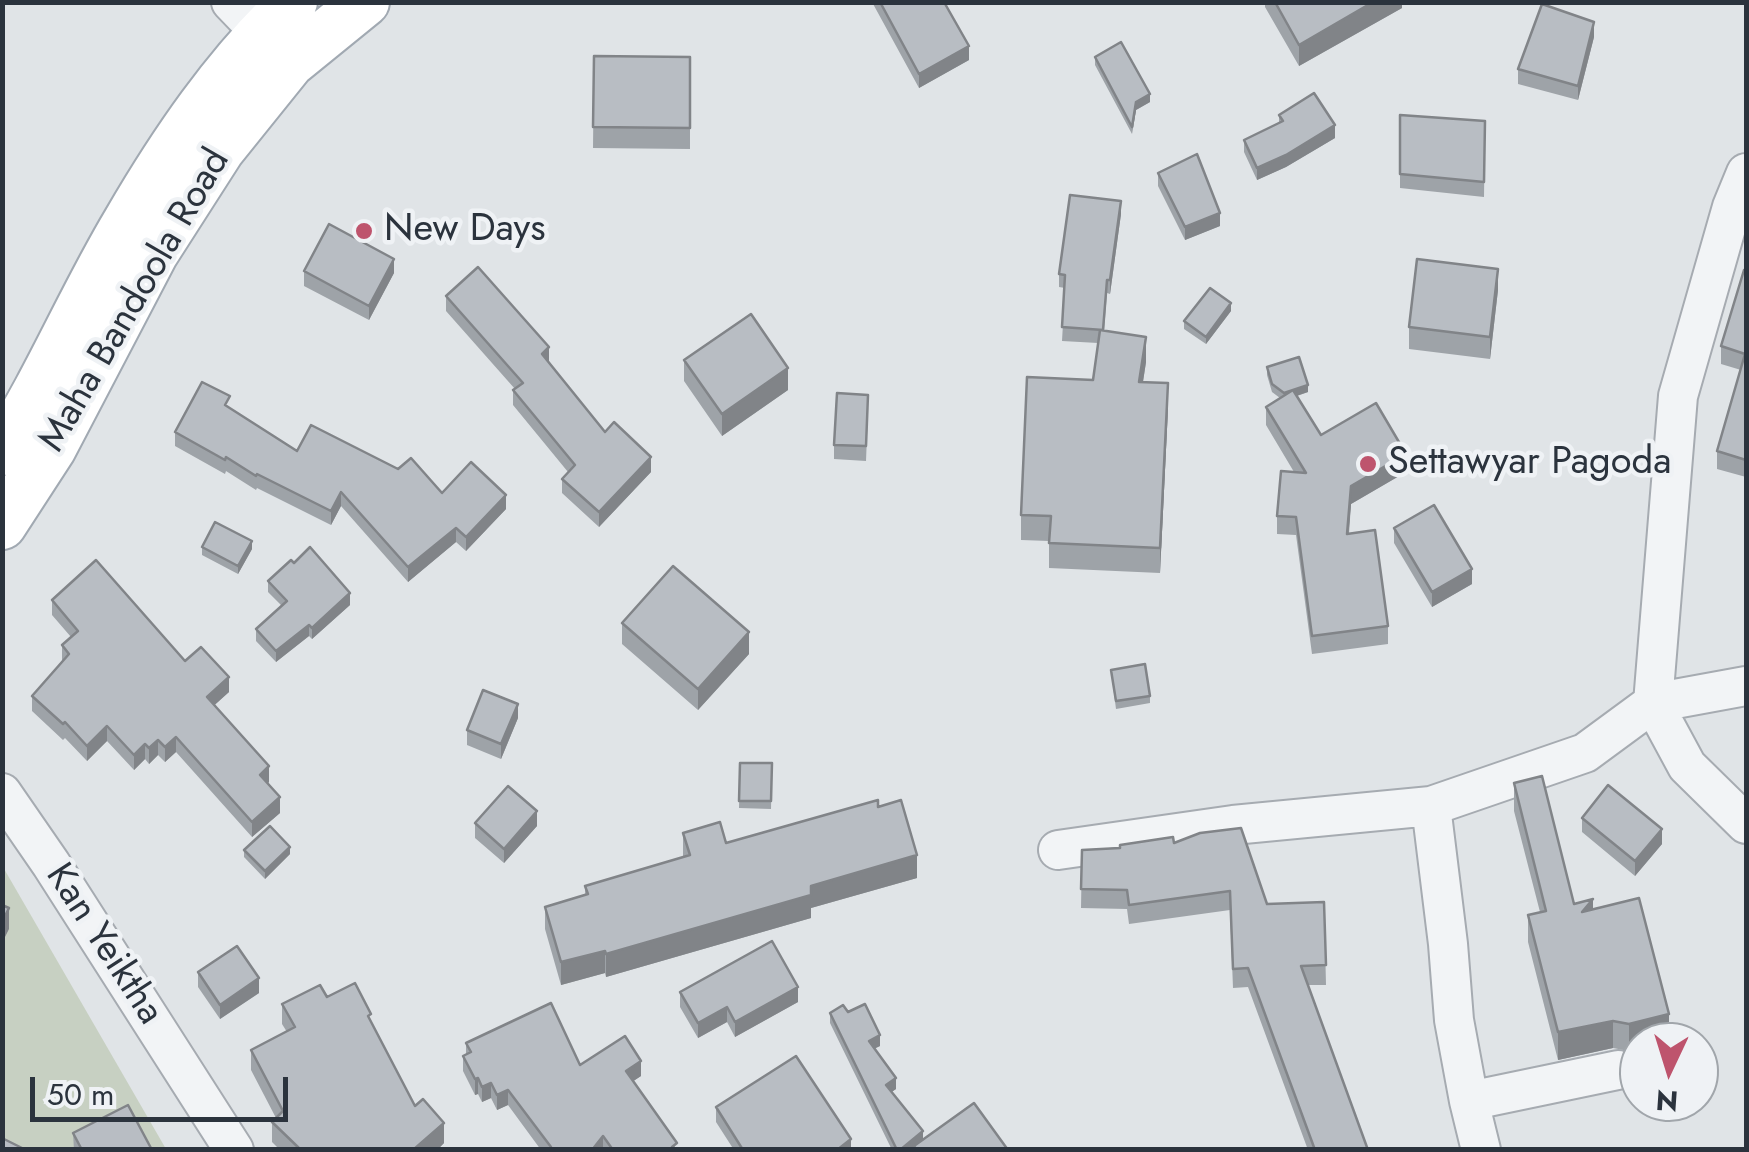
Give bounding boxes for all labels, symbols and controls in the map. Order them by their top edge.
street label: Maha Bandoola Road [31,142,241,460]
place label: New Days [384,208,546,254]
marker: New Days [353,220,375,242]
place label: Settawyar Pagoda [1388,441,1671,487]
marker: Settawyar Pagoda [1357,453,1379,475]
street label: Kan Yeiktha [34,856,172,1034]
north arrow [1619,1022,1719,1122]
scale bar [35,1057,292,1119]
text: 50 m [47,1073,114,1116]
text: N [1654,1079,1680,1122]

